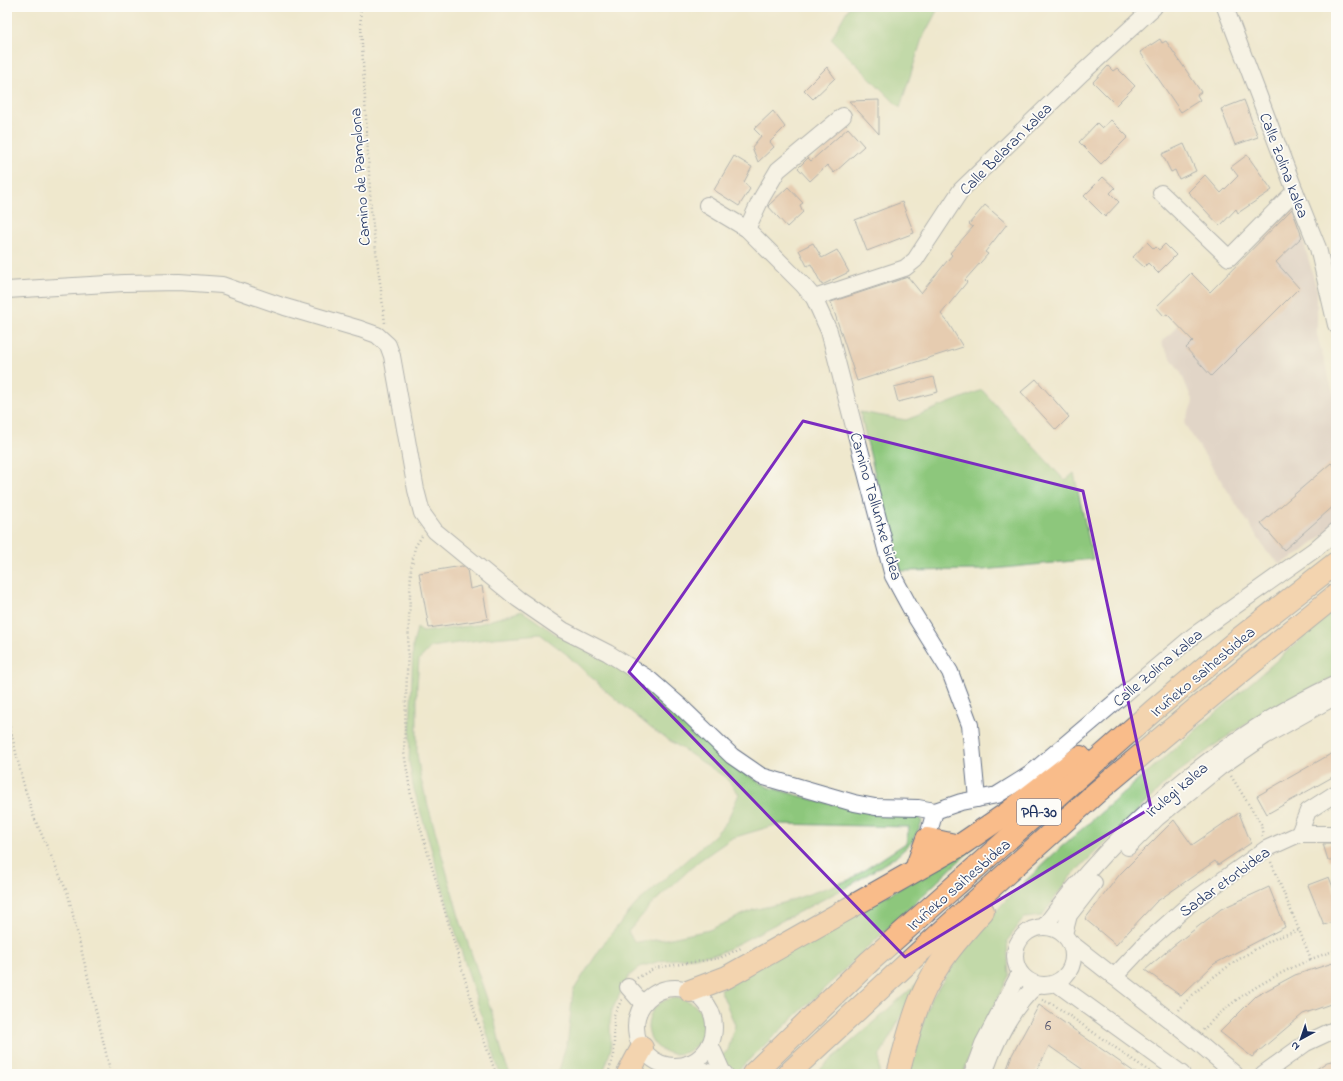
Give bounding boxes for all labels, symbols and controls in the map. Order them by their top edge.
street label: Calle Belaran kalea [954,97,1058,201]
street label: Camino de Pamplona [344,107,378,247]
street label: Calle Zolina kalea [1252,110,1314,222]
street label: Camino Talluntxe bidea [842,430,908,583]
street label: Iruñeko saihesbidea [1145,621,1261,724]
street label: Calle Zolina kalea [1108,624,1209,713]
street label: Irulegi kalea [1140,757,1214,824]
road number: PA-30 [1017,799,1061,825]
street label: Iruñeko saihesbidea [902,834,1017,938]
street label: Sadar etorbidea [1175,841,1276,924]
house number: 6 [1045,1016,1051,1037]
north arrow [1281,1019,1321,1059]
text: N [1287,1037,1303,1054]

